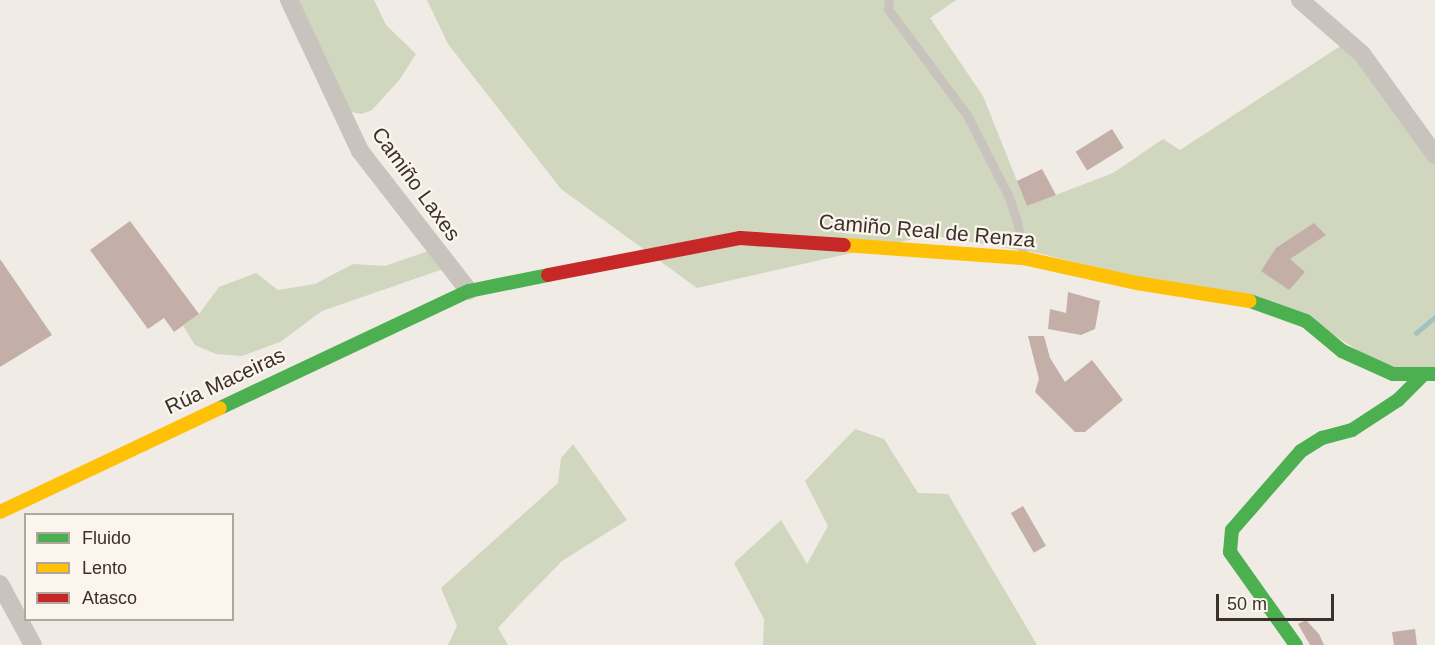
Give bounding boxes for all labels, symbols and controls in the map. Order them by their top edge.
street label: Camiño Laxes [366,122,466,246]
street label: Camiño Real de Renza [818,209,1036,253]
street label: Rúa Maceiras [161,342,289,420]
legend [24,513,234,621]
text: Fluido [82,528,131,548]
text: Lento [82,558,127,578]
scale bar [1219,582,1338,620]
text: Atasco [82,588,137,608]
text: 50 m [1227,594,1267,614]

